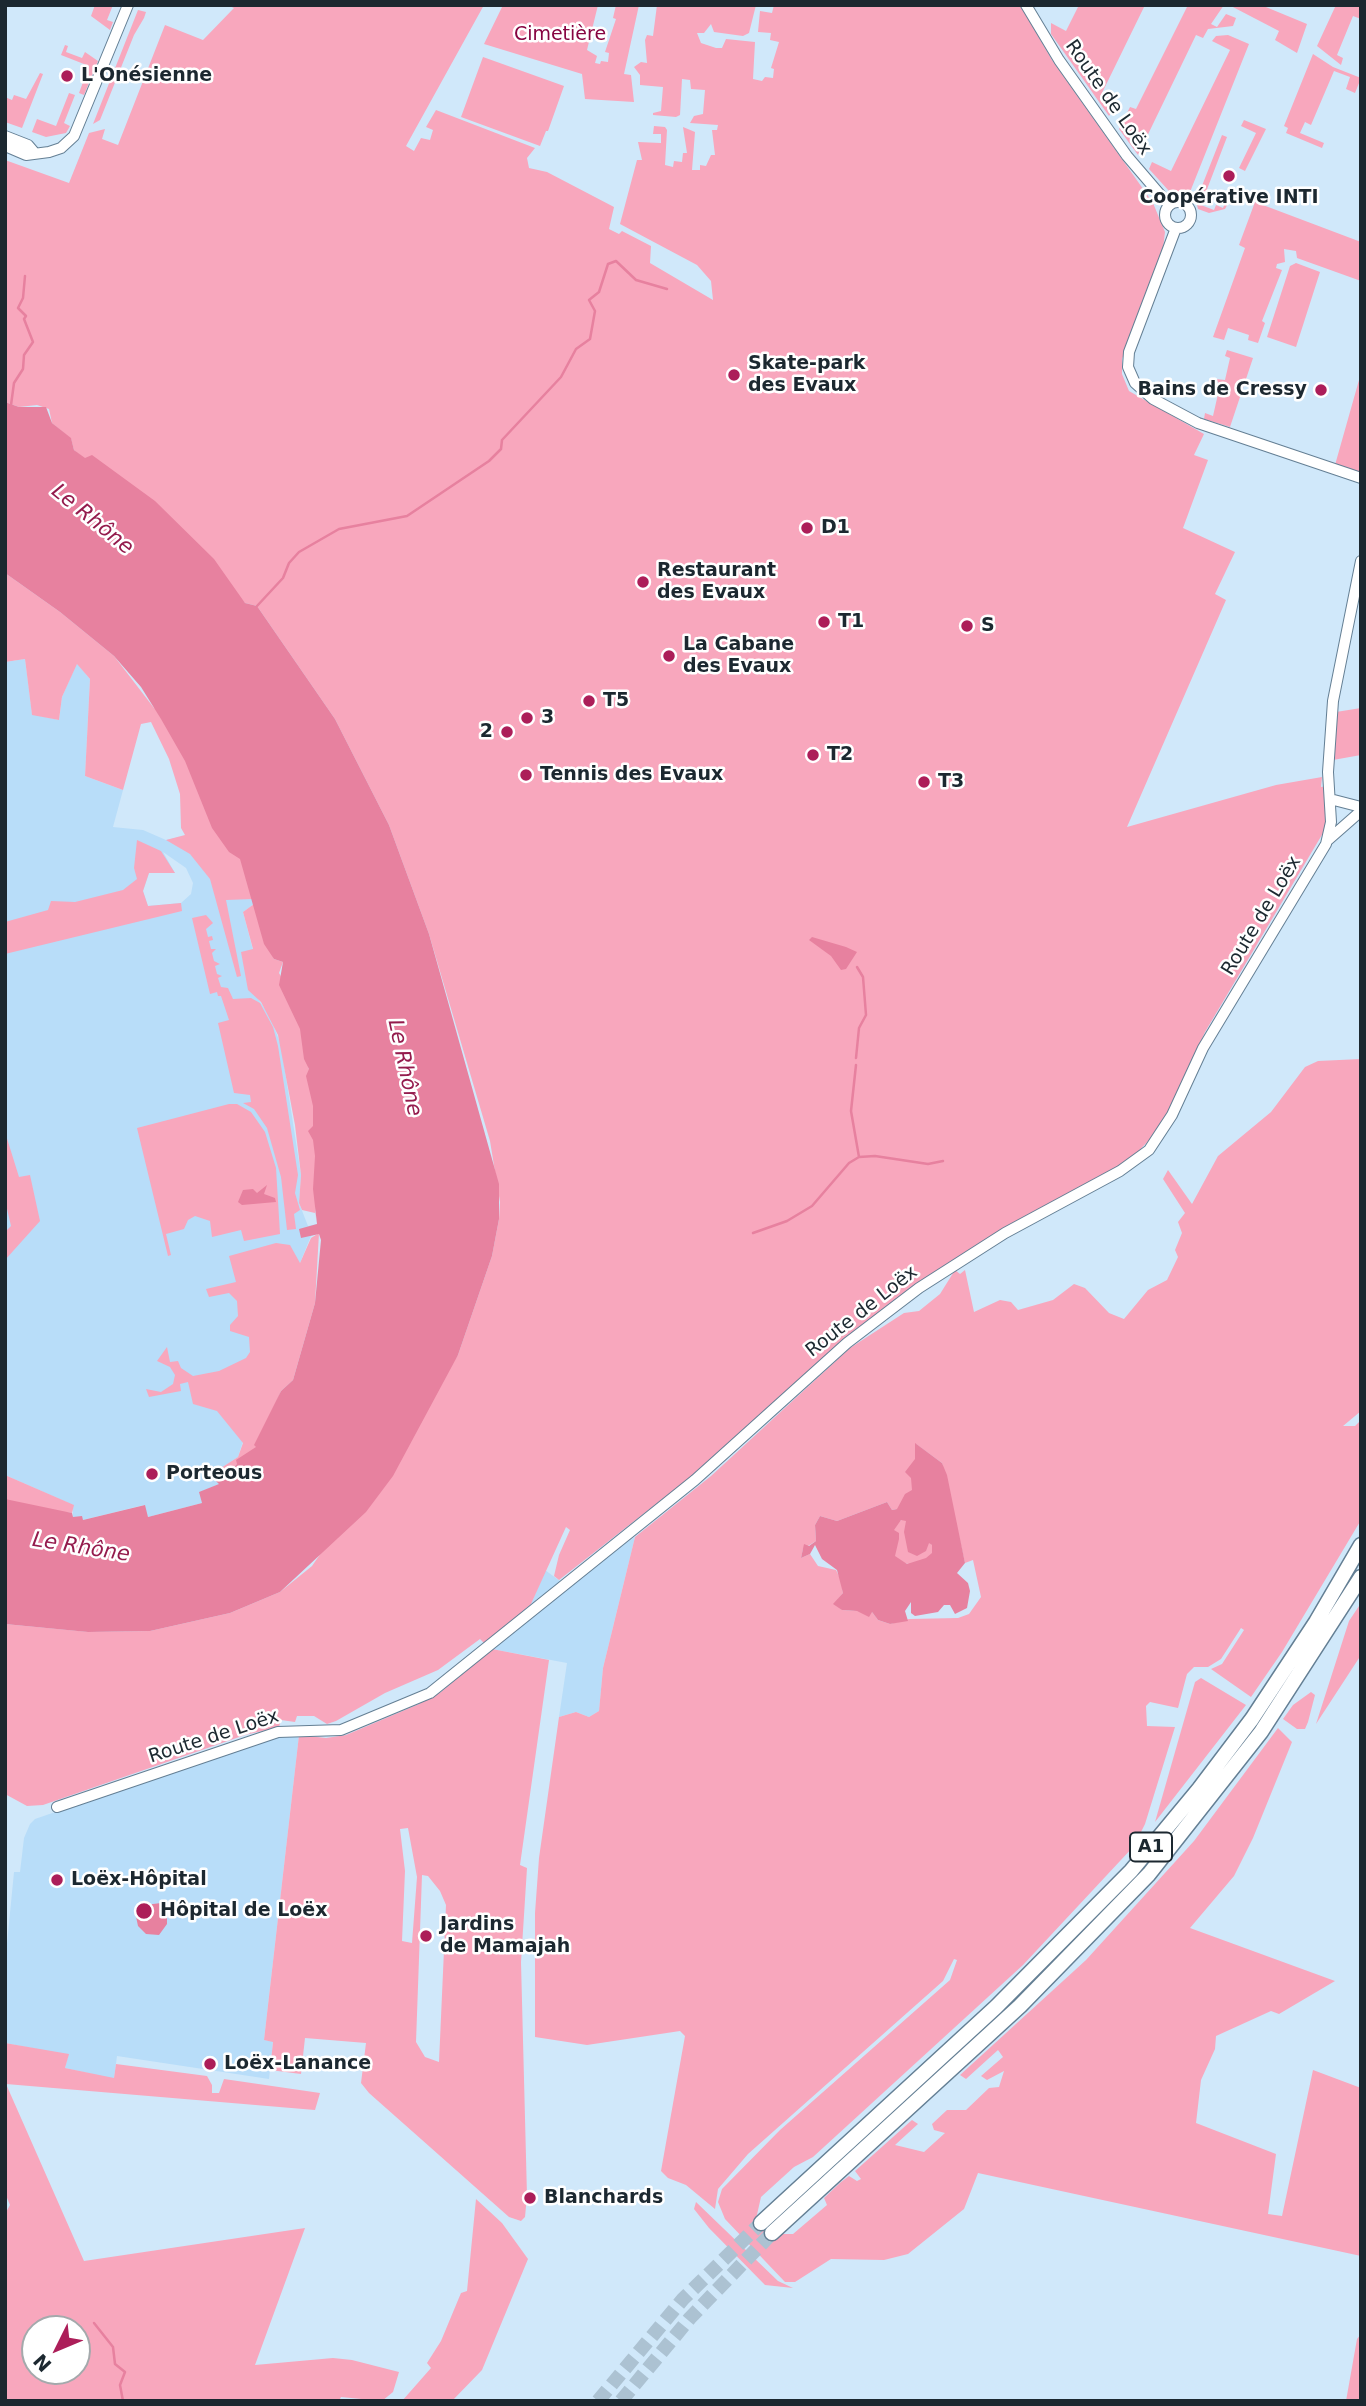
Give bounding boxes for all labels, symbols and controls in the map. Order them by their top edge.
park label: Cimetière [514,24,606,46]
street label: Route de Loëx [1060,36,1156,160]
place label: L'Onésienne [81,65,212,87]
marker: L'Onésienne [59,68,75,84]
marker: Coopérative INTI [1221,168,1237,184]
place label: Coopérative INTI [1139,187,1319,209]
place label: Skate-park des Evaux [748,353,865,397]
marker: Skate-park des Evaux [726,367,742,383]
place label: Bains de Cressy [1137,379,1307,401]
marker: Bains de Cressy [1313,382,1329,398]
water label: Le Rhône [46,479,138,561]
place label: D1 [821,517,850,539]
marker: D1 [799,520,815,536]
place label: Restaurant des Evaux [657,560,776,604]
marker: Restaurant des Evaux [635,574,651,590]
place label: T1 [838,611,864,633]
marker: T1 [816,614,832,630]
place label: S [981,615,995,637]
marker: S [959,618,975,634]
place label: La Cabane des Evaux [683,634,794,678]
marker: La Cabane des Evaux [661,648,677,664]
place label: T5 [603,690,629,712]
marker: T5 [581,693,597,709]
place label: 3 [541,707,554,729]
marker: 3 [519,710,535,726]
place label: 2 [480,721,493,743]
marker: 2 [499,724,515,740]
place label: T2 [827,744,853,766]
marker: T2 [805,747,821,763]
place label: Tennis des Evaux [540,764,723,786]
marker: Tennis des Evaux [518,767,534,783]
place label: T3 [938,771,964,793]
marker: T3 [916,774,932,790]
street label: Route de Loëx [1217,852,1307,980]
water label: Le Rhône [381,1017,427,1119]
street label: Route de Loëx [802,1261,922,1363]
place label: Porteous [166,1463,262,1485]
marker: Porteous [144,1466,160,1482]
water label: Le Rhône [30,1528,132,1568]
street label: Route de Loëx [146,1705,282,1769]
road number: A1 [1130,1832,1172,1861]
place label: Loëx-Hôpital [71,1869,207,1891]
marker: Loëx-Hôpital [49,1872,65,1888]
place label: Hôpital de Loëx [160,1900,328,1922]
marker: Hôpital de Loëx [134,1901,154,1921]
place label: Jardins de Mamajah [440,1914,570,1958]
marker: Jardins de Mamajah [418,1928,434,1944]
place label: Loëx-Lanance [224,2053,371,2075]
marker: Loëx-Lanance [202,2056,218,2072]
place label: Blanchards [544,2187,663,2209]
marker: Blanchards [522,2190,538,2206]
north arrow [21,2315,91,2385]
text: N [29,2350,56,2376]

